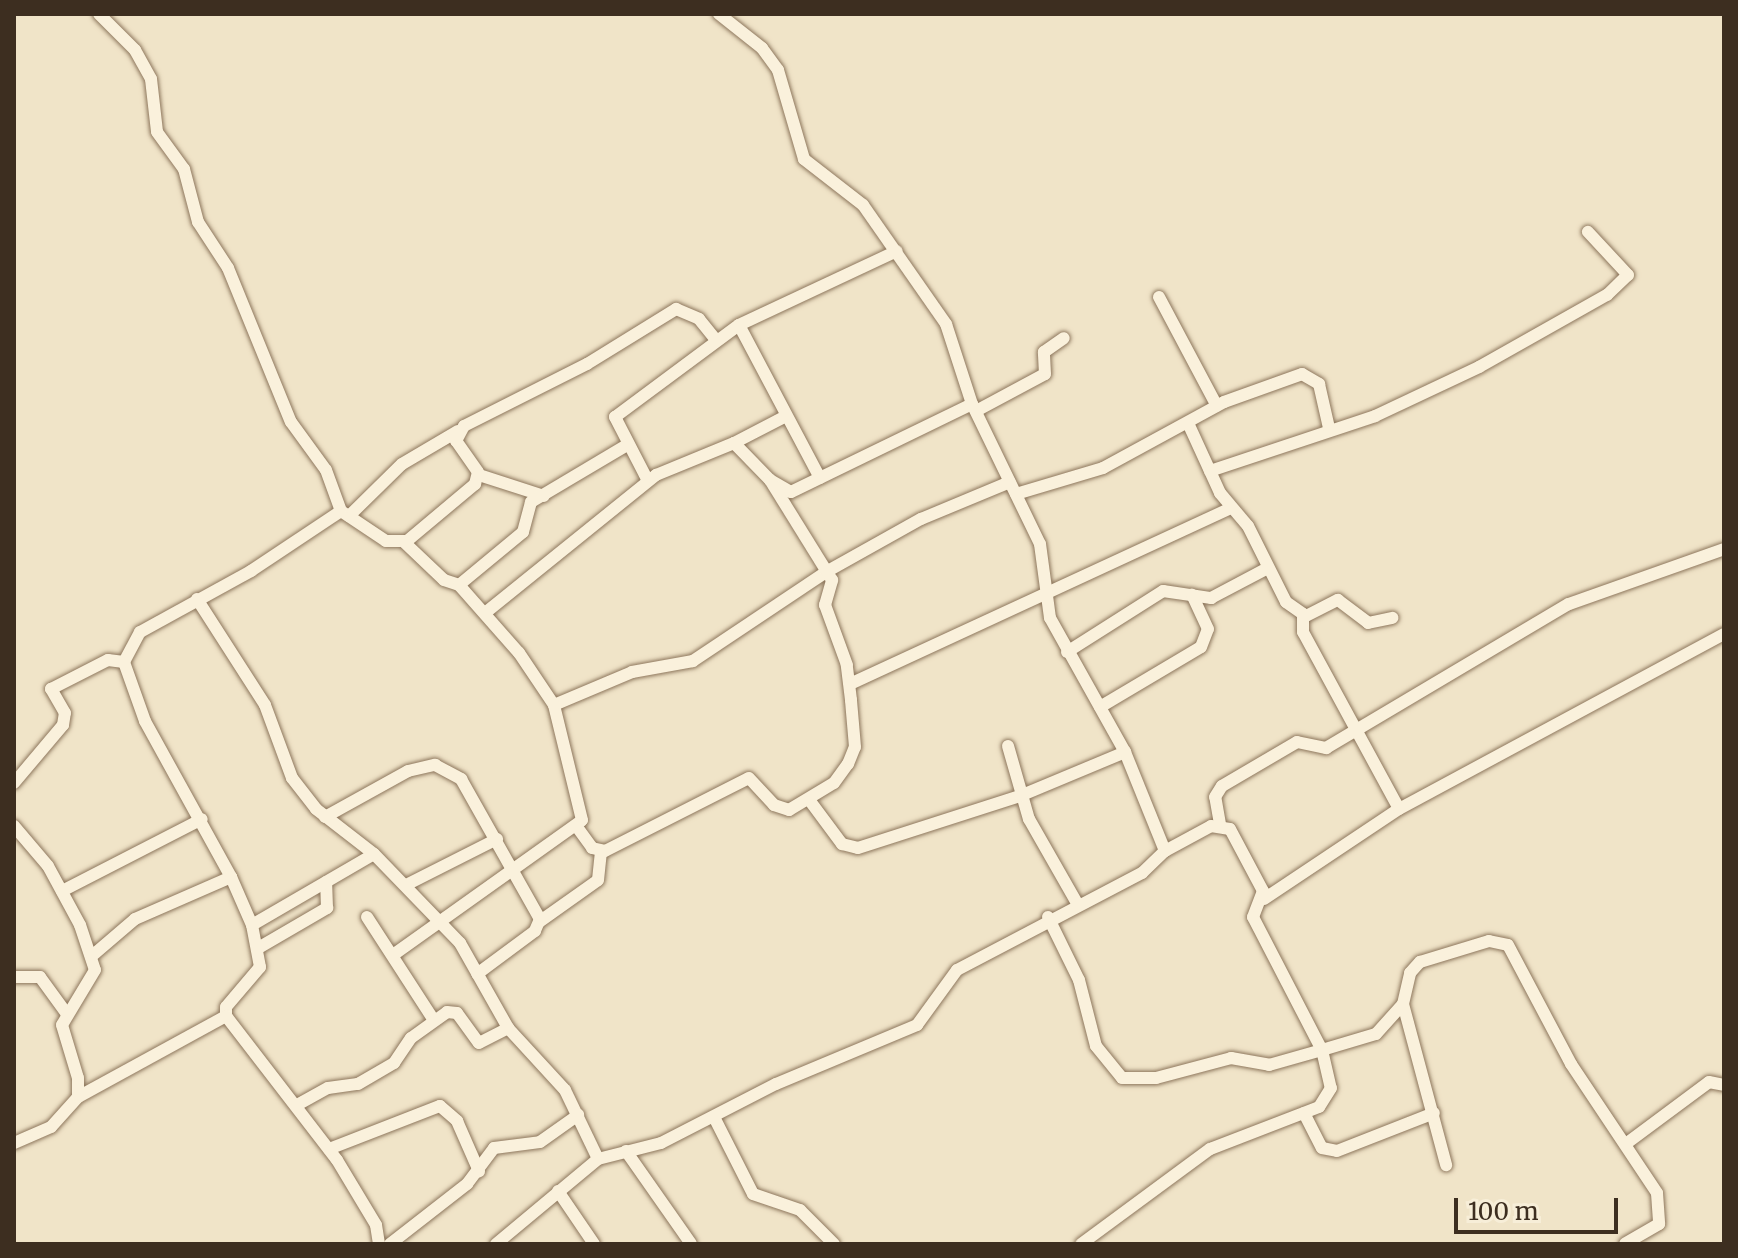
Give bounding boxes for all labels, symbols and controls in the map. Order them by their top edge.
scale bar [1458,1182,1622,1232]
text: 100 m [1468,1196,1538,1227]

